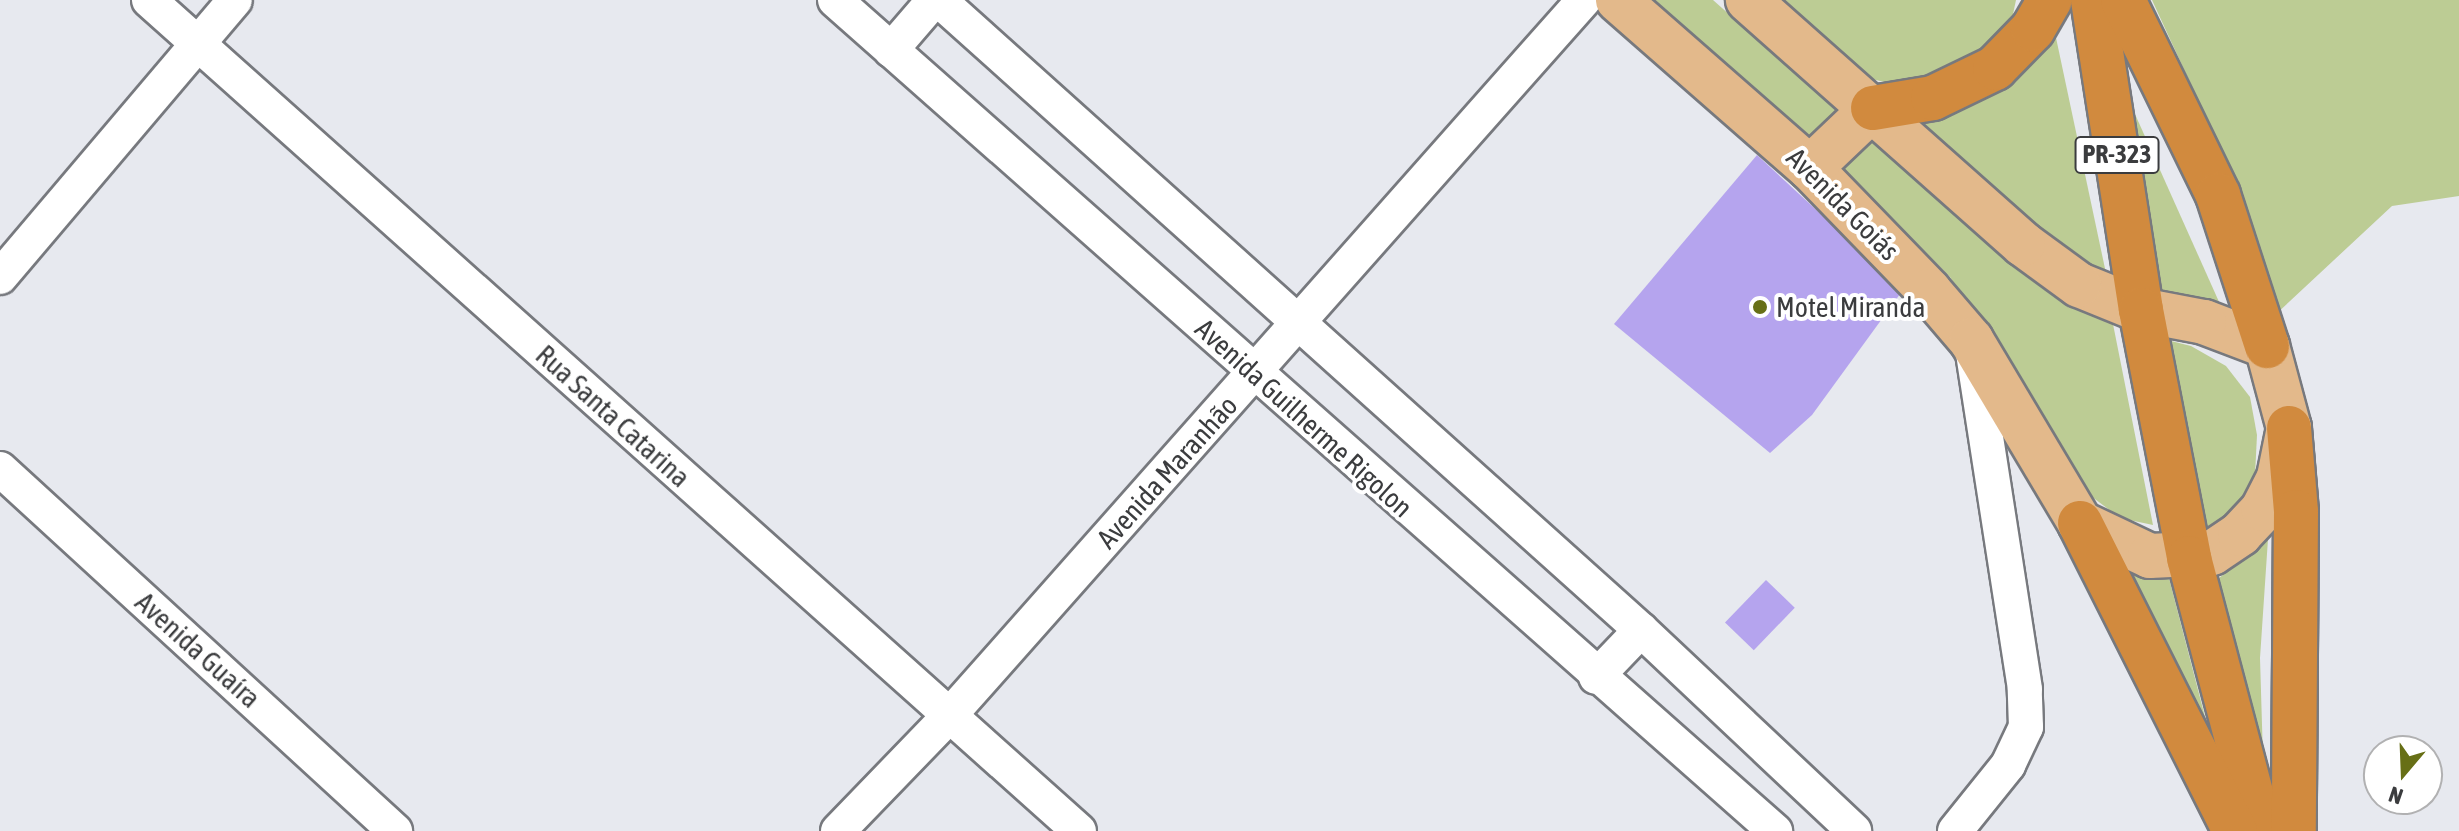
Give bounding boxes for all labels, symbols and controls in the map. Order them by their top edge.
road number: PR-323 [2073,133,2161,177]
street label: Avenida Goiás [1780,141,1906,267]
place label: Motel Miranda [1776,290,1925,324]
marker: Motel Miranda [1751,298,1769,316]
street label: Avenida Guilherme Rigolon [1189,312,1419,524]
street label: Rua Santa Catarina [529,338,697,494]
street label: Avenida Maranhão [1090,389,1244,555]
street label: Avenida Guaíra [129,585,267,715]
north arrow [2363,735,2443,815]
text: N [2385,781,2406,810]

